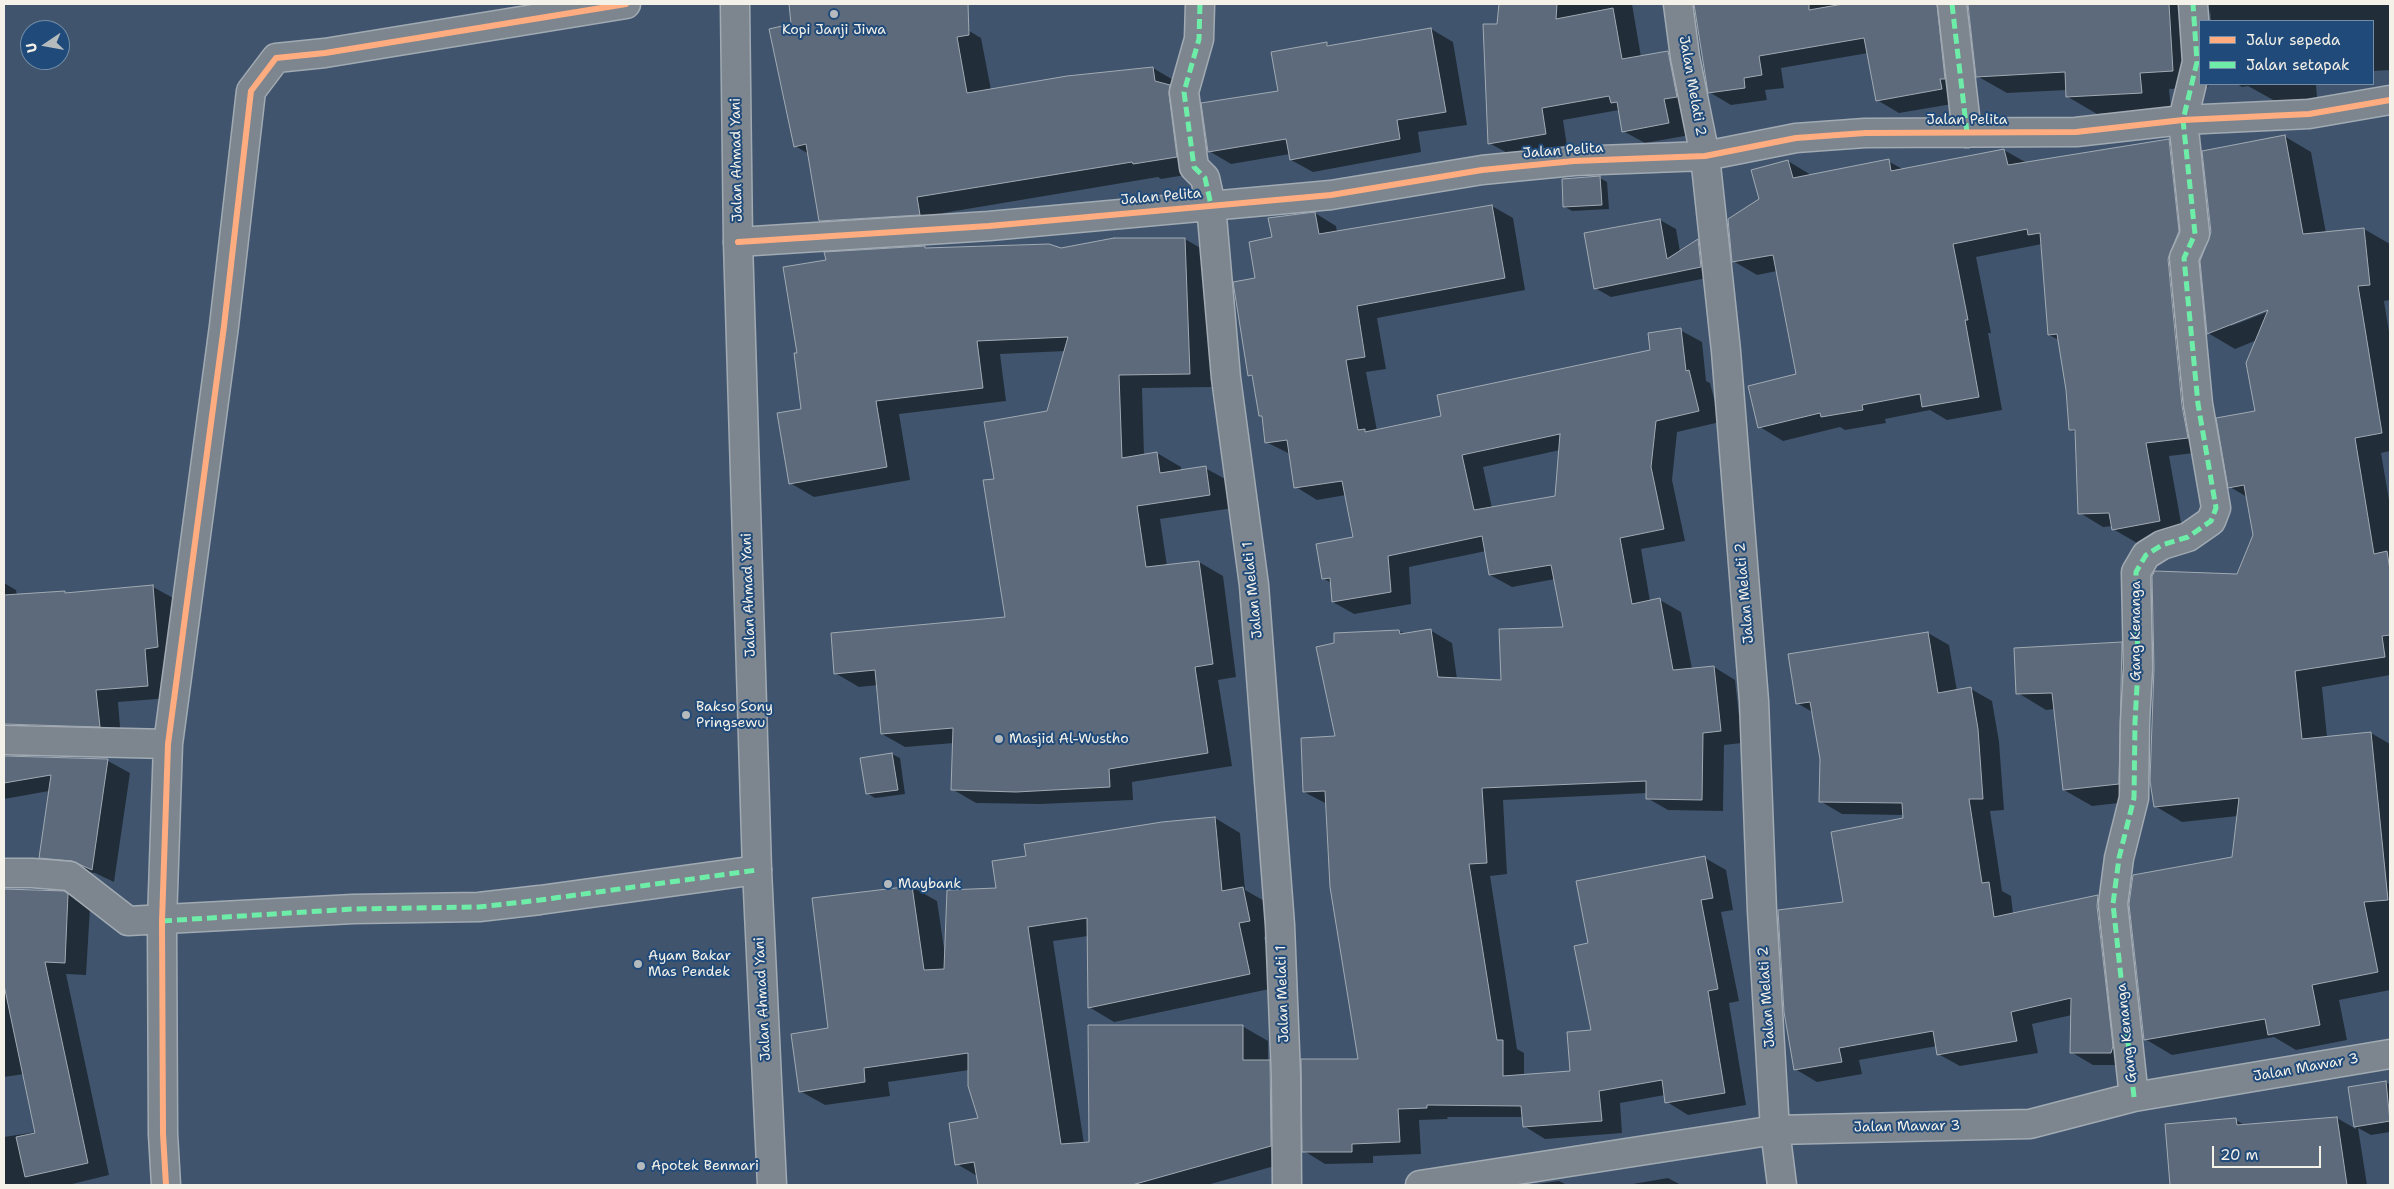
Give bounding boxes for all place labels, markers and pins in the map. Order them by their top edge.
marker: Kopi Janji Jiwa [828,8,840,20]
place label: Kopi Janji Jiwa [782,22,886,38]
place label: Bakso Sony Pringsewu [696,699,773,732]
marker: Bakso Sony Pringsewu [680,709,692,721]
place label: Masjid Al-Wustho [1009,731,1129,747]
marker: Masjid Al-Wustho [993,733,1005,745]
place label: Maybank [898,876,961,892]
marker: Maybank [882,878,894,890]
place label: Ayam Bakar Mas Pendek [648,948,731,980]
marker: Ayam Bakar Mas Pendek [632,958,644,970]
place label: Apotek Benmari [651,1158,759,1174]
marker: Apotek Benmari [635,1160,647,1172]

